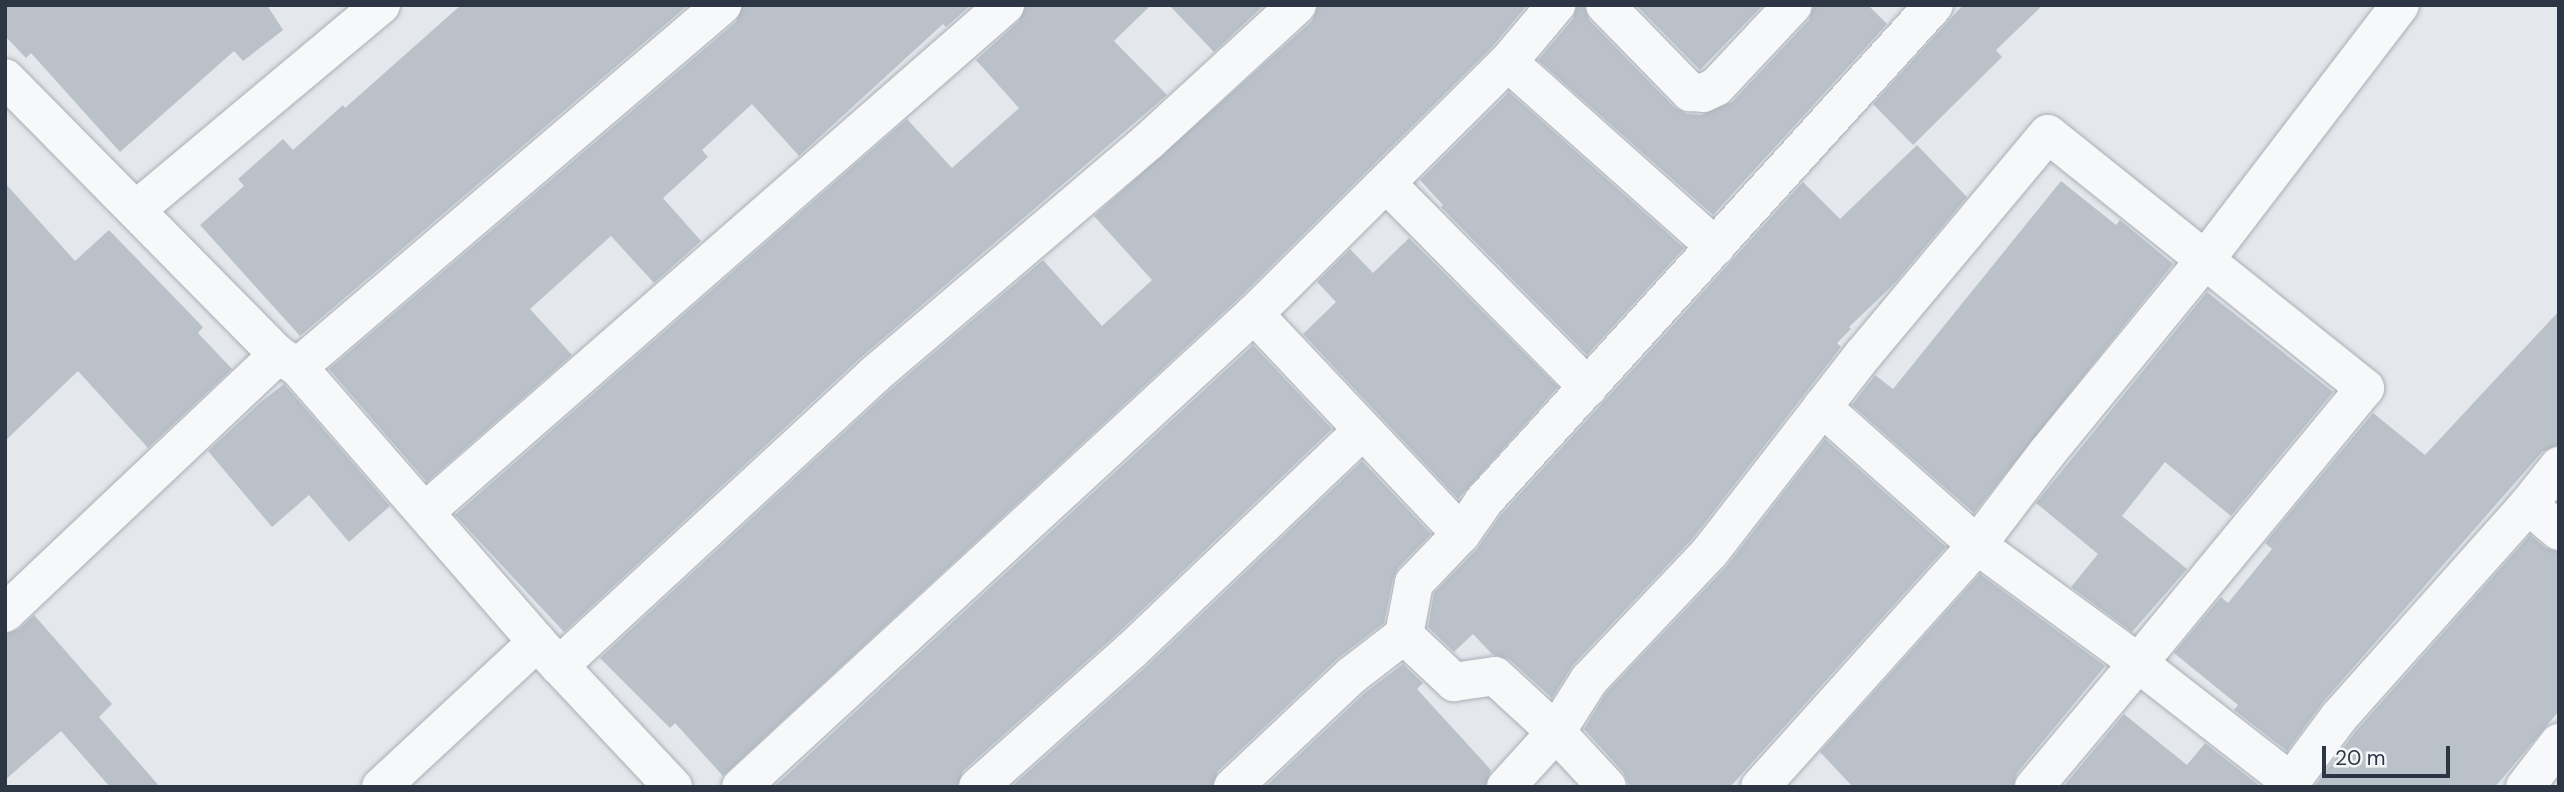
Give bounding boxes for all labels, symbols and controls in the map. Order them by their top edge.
scale bar [2326,732,2454,776]
text: 20 m [2335,744,2386,772]

